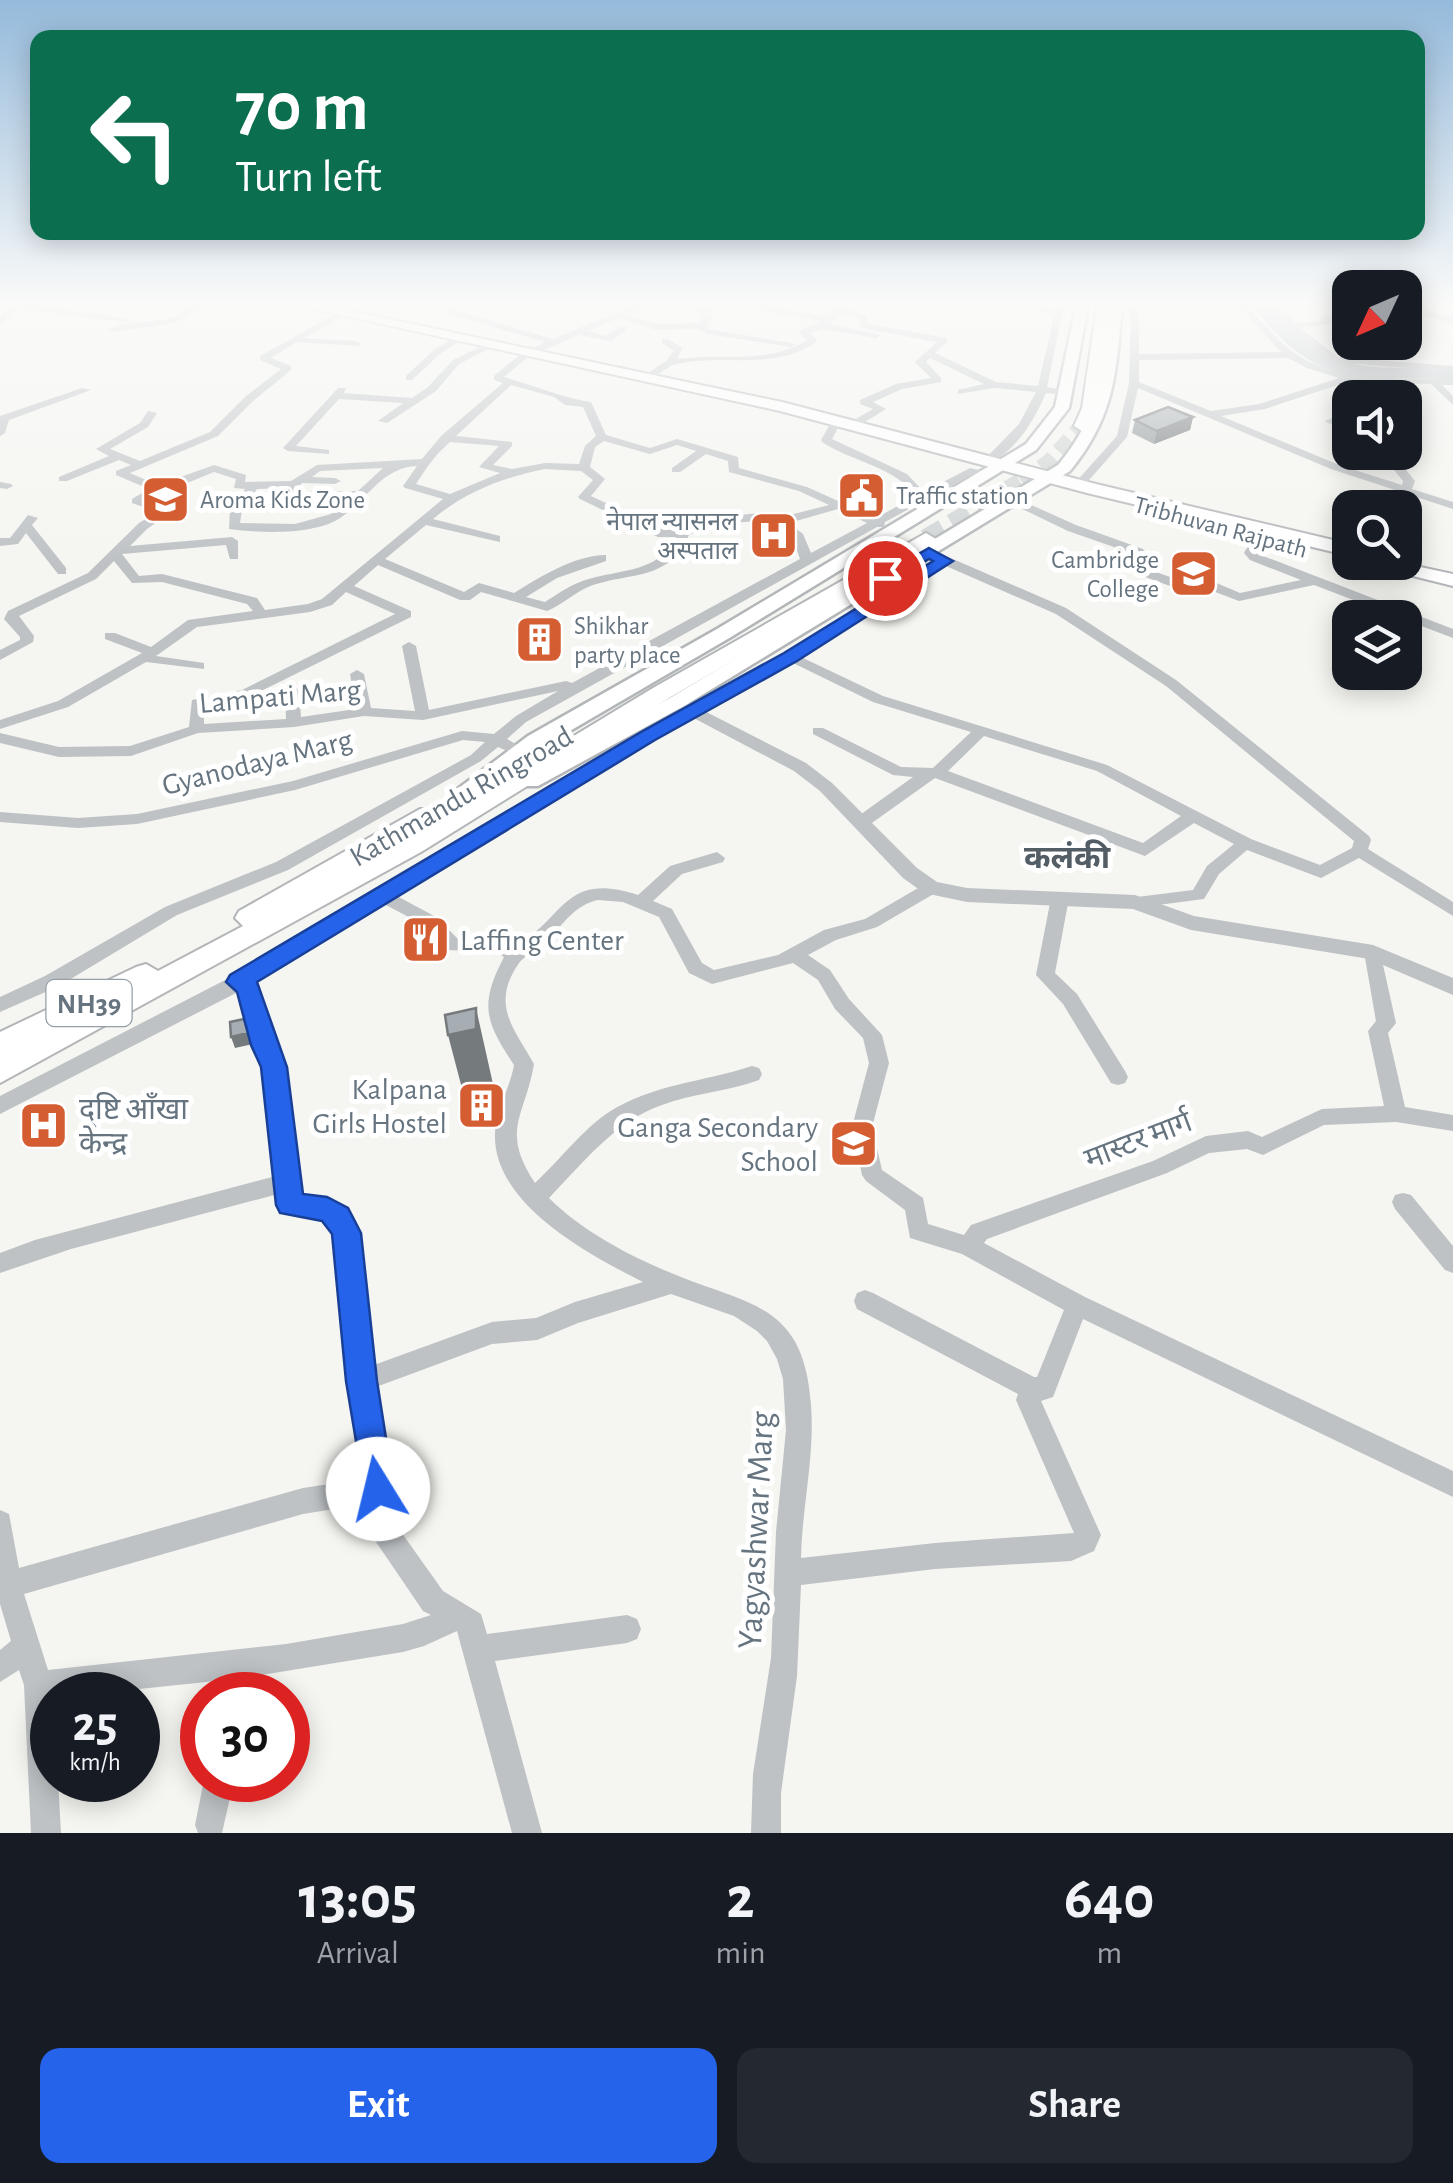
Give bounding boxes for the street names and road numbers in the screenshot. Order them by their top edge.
street label: Tribhuvan Rajpath [1131,492,1310,563]
street label: Lampati Marg [198,675,363,719]
street label: Kathmandu Ringroad [345,721,578,873]
street label: Gyanodaya Marg [159,725,356,801]
road number: NH39 [46,980,132,1026]
street label: मास्टर मार्ग [1079,1104,1197,1175]
street label: Yagyashwar Marg [733,1410,780,1650]

